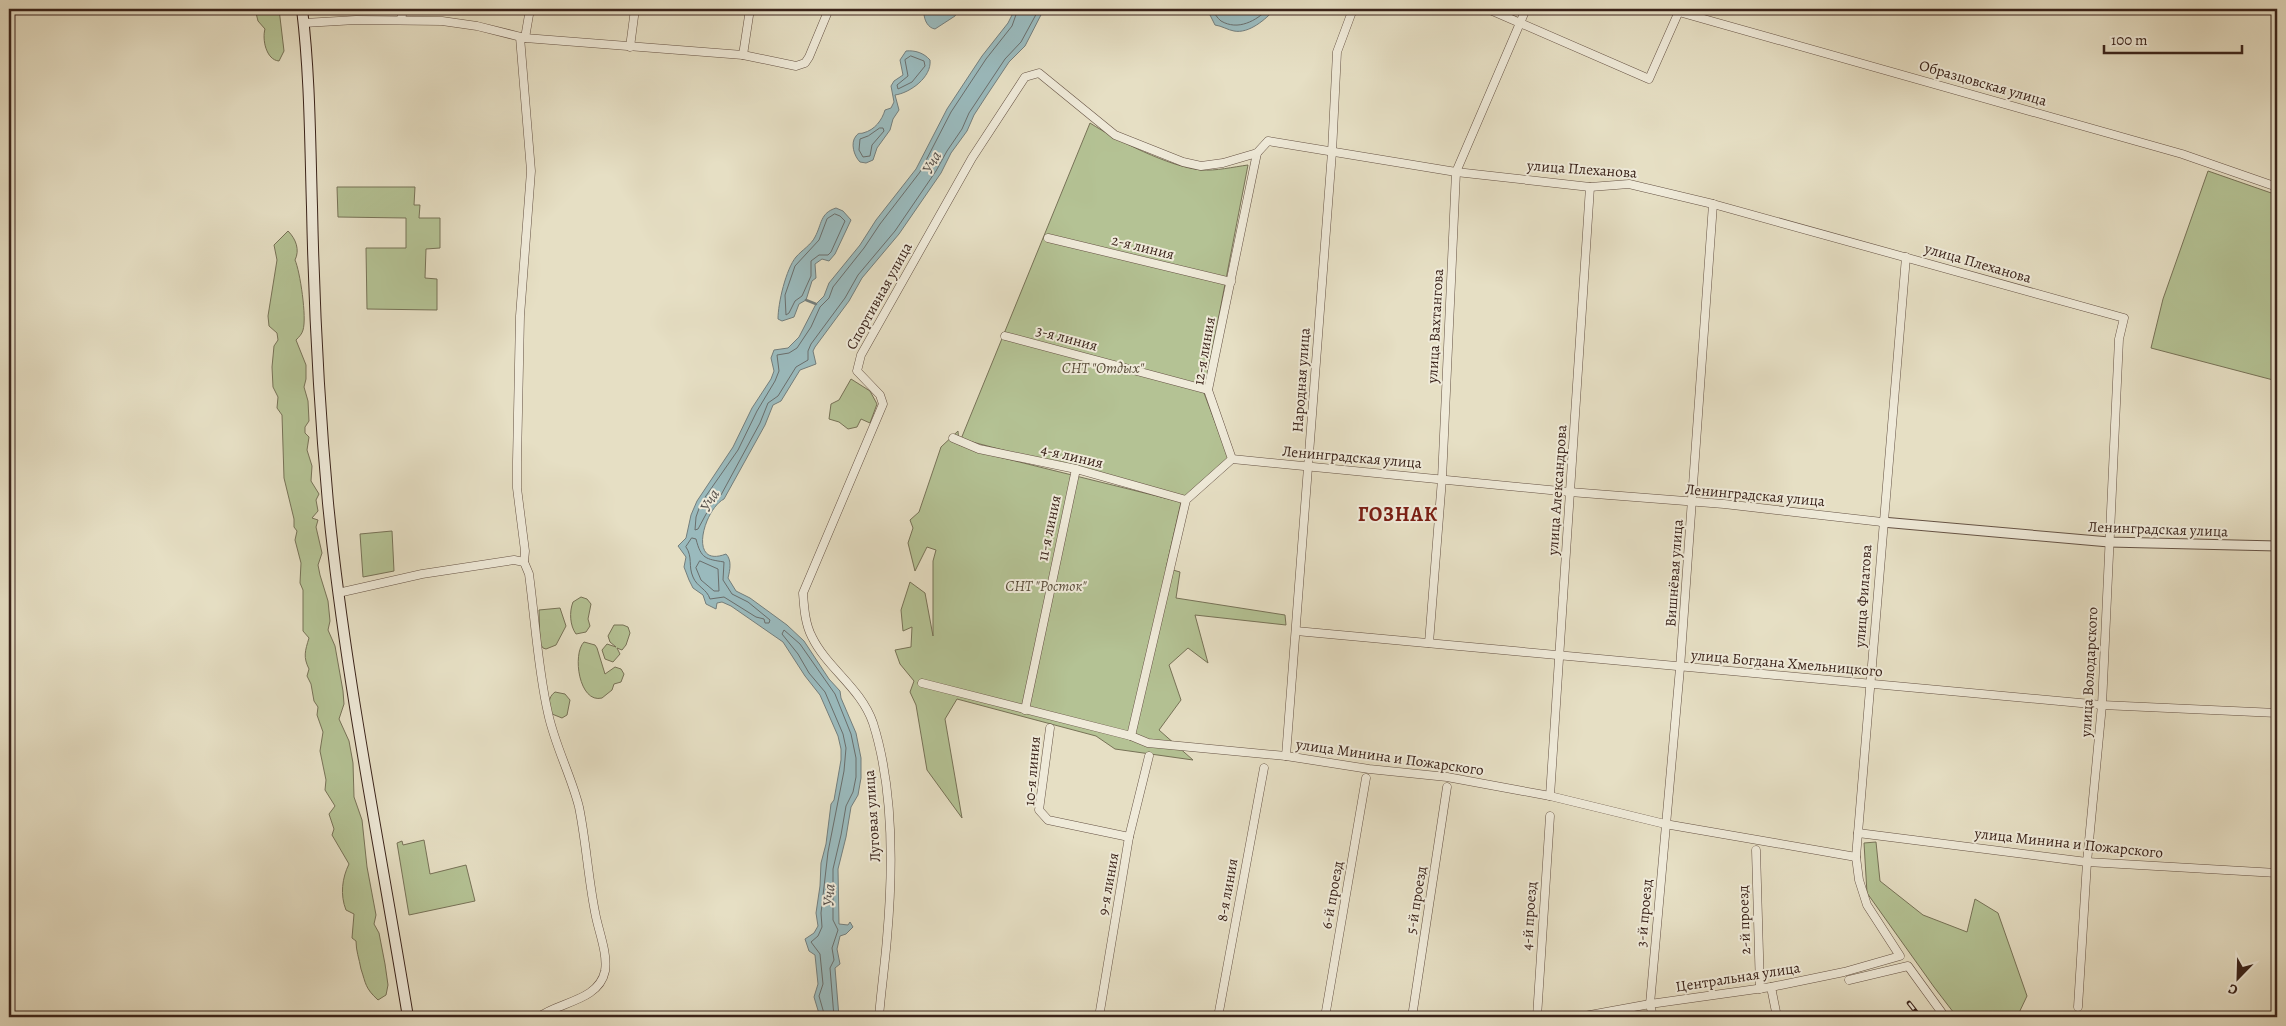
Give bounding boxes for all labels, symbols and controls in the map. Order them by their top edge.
scale bar [2104,22,2241,54]
text: 100 m [2111,30,2148,50]
street label: Образцовская улица [1917,55,2049,111]
water label: Уча [917,147,947,178]
street label: улица Плеханова [1525,155,1638,183]
street label: 2-я линия [1110,230,1176,264]
street label: улица Плеханова [1921,238,2034,288]
street label: Спортивная улица [841,239,917,353]
street label: улица Вахтангова [1422,268,1448,385]
street label: 12-я линия [1188,315,1220,387]
street label: 3-я линия [1034,320,1100,356]
street label: Народная улица [1287,327,1315,433]
park label: СНТ "Отдых" [1062,358,1145,378]
street label: улица Александрова [1542,424,1572,557]
street label: 4-я линия [1039,439,1105,473]
street label: Ленинградская улица [1281,441,1423,473]
street label: Ленинградская улица [1684,479,1826,511]
water label: Уча [695,485,725,516]
street label: 11-я линия [1032,493,1066,563]
district label: ГОЗНАК [1358,501,1438,528]
street label: Ленинградская улица [2087,517,2229,541]
street label: Вишнёвая улица [1660,518,1688,628]
street label: улица Филатова [1849,544,1877,649]
park label: СНТ "Росток" [1005,576,1087,596]
street label: улица Володарского [2076,606,2102,739]
street label: улица Богдана Хмельницкого [1689,645,1884,681]
street label: улица Минина и Пожарского [1294,734,1485,780]
street label: 10-я линия [1019,735,1045,807]
street label: Луговая улица [859,769,885,863]
street label: улица Минина и Пожарского [1973,823,2164,863]
street label: 9-я линия [1093,851,1123,917]
street label: 8-я линия [1212,857,1242,923]
street label: 6-й проезд [1316,859,1348,931]
street label: 5-й проезд [1401,865,1431,935]
street label: 3-й проезд [1631,878,1657,948]
street label: 4-й проезд [1517,881,1541,951]
water label: Уча [817,883,841,907]
street label: 2-й проезд [1733,885,1755,955]
north arrow [2214,954,2264,1004]
street label: Центральная улица [1674,957,1802,997]
text: С [2225,979,2241,1000]

